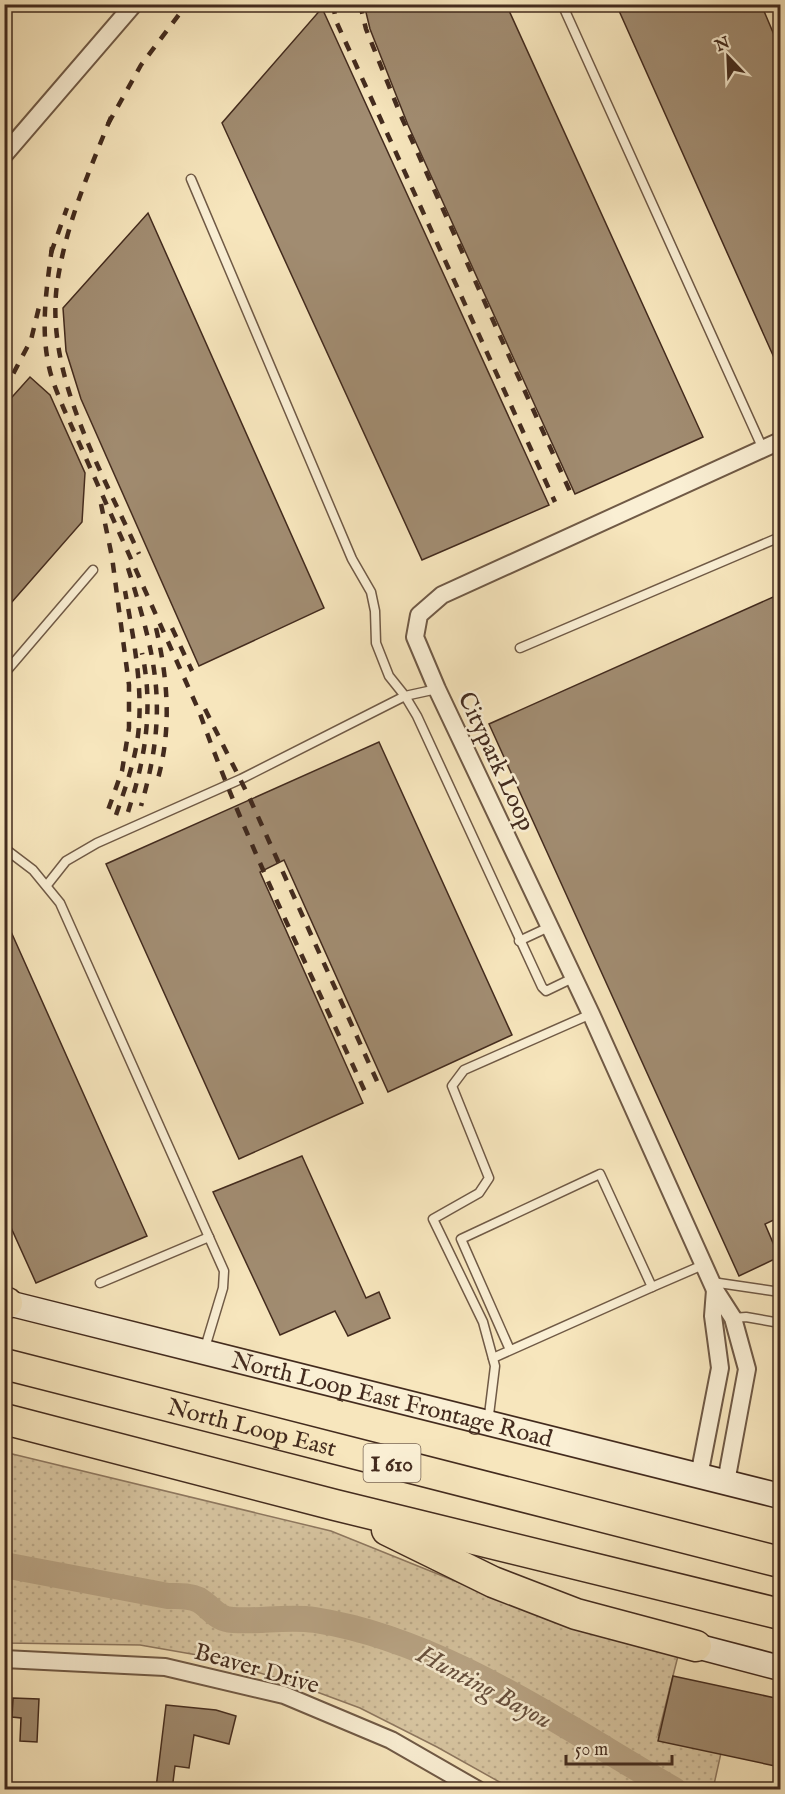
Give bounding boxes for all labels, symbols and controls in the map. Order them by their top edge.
north arrow [698,27,758,87]
text: N [712,33,733,57]
street label: Citypark Loop [450,687,541,836]
street label: North Loop East Frontage Road [230,1345,556,1453]
street label: North Loop East [166,1392,340,1462]
road number: I 610 [364,1444,420,1482]
street label: Beaver Drive [191,1637,323,1702]
water label: Hunting Bayou [410,1637,557,1738]
scale bar [566,1728,672,1766]
text: 50 m [575,1739,608,1762]

